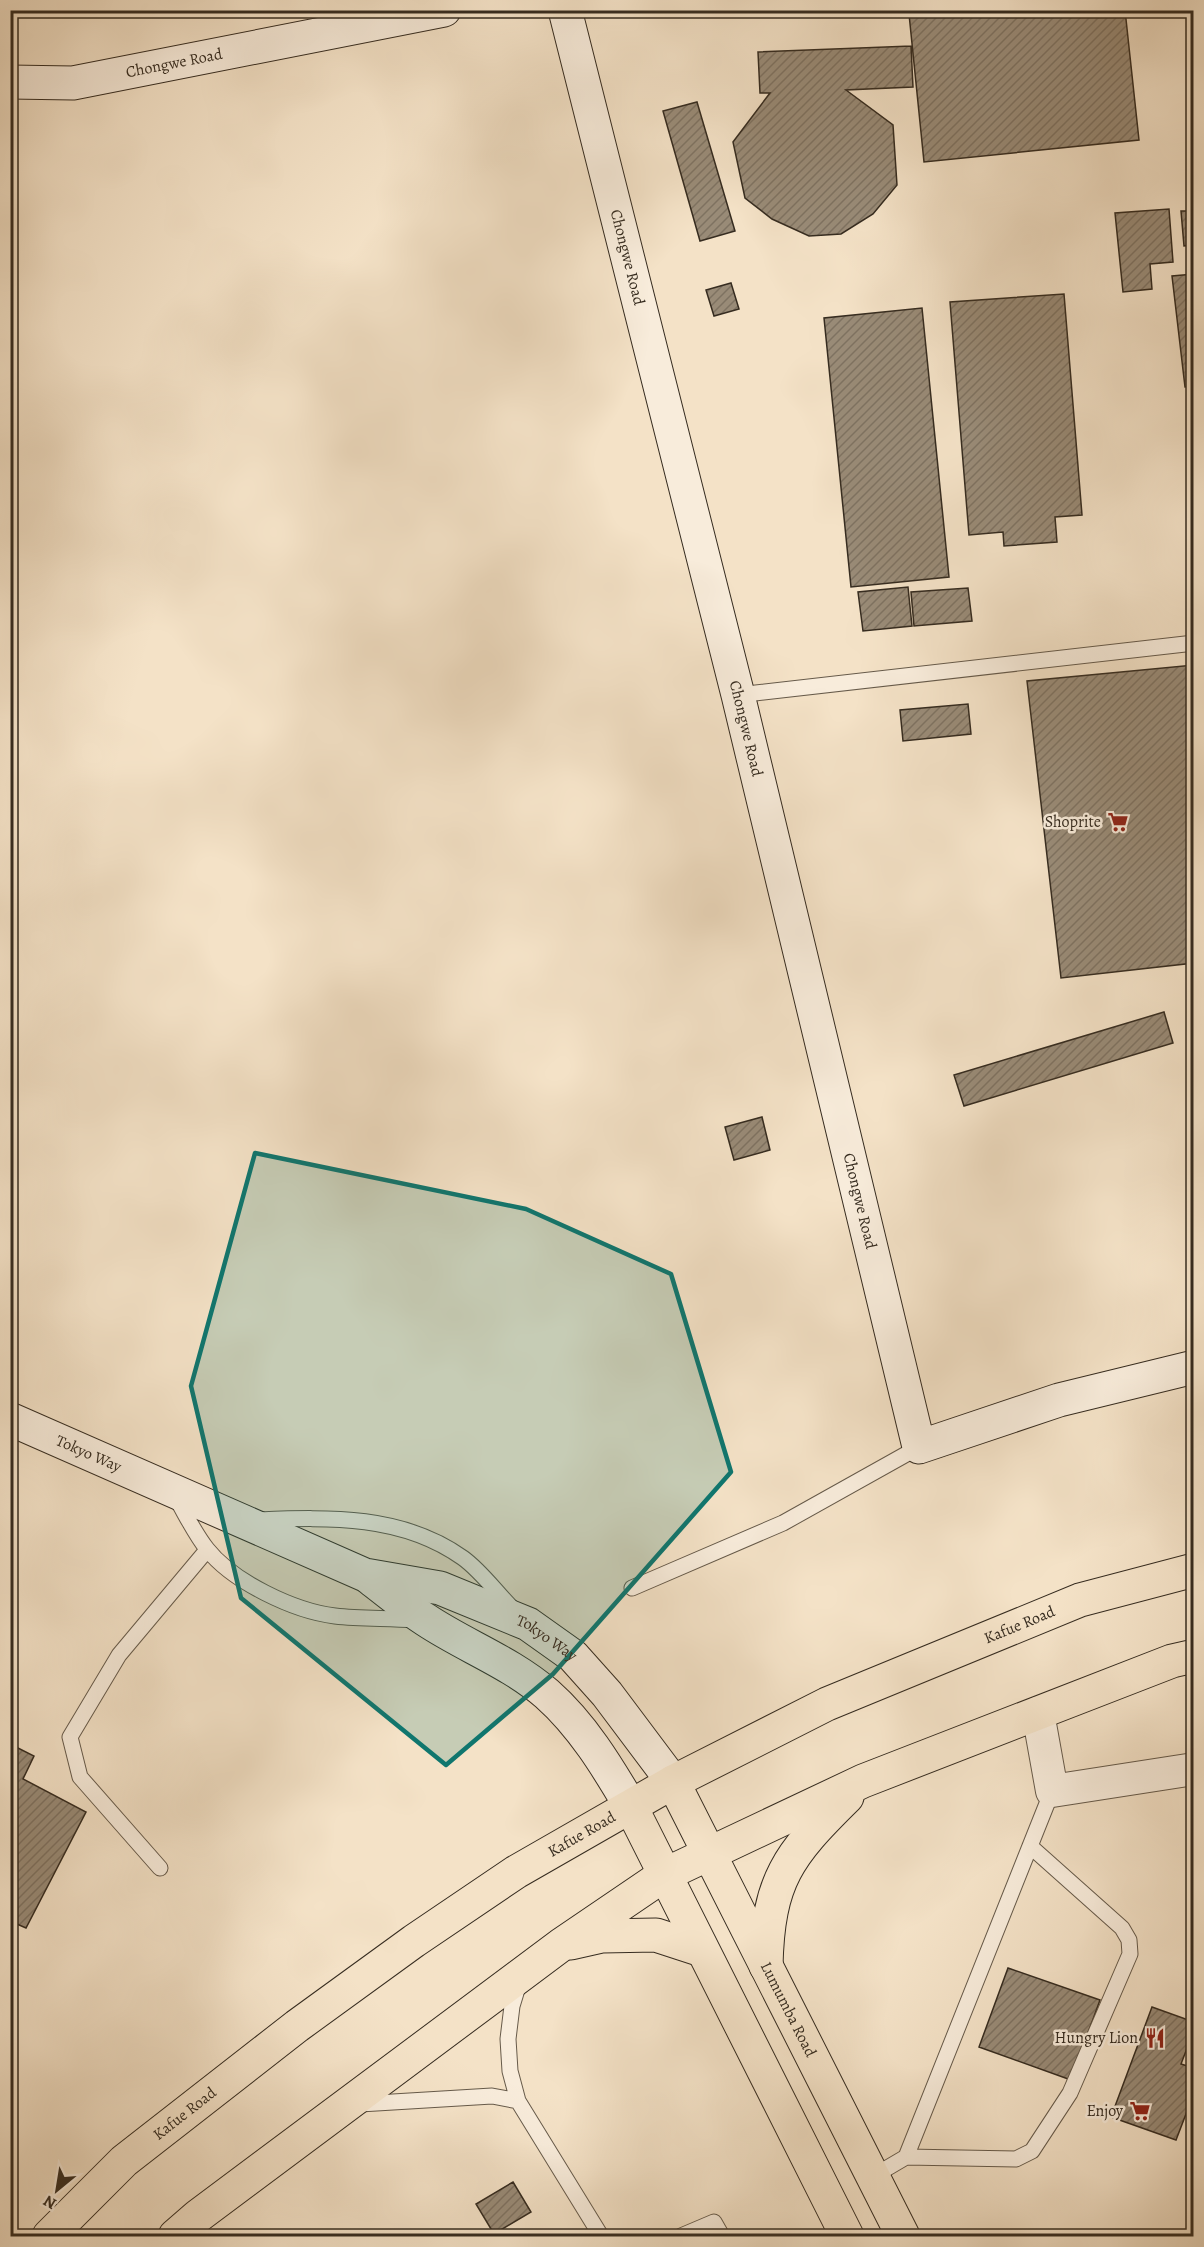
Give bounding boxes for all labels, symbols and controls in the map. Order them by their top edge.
street label: Chongwe Road [124,43,225,83]
street label: Chongwe Road [605,207,650,308]
street label: Chongwe Road [724,678,768,779]
supermarket icon: Shoprite [1106,810,1130,834]
place label: Shoprite [1045,811,1101,833]
street label: Chongwe Road [838,1151,882,1252]
street label: Tokyo Way [52,1430,126,1478]
street label: Kafue Road [981,1600,1059,1649]
street label: Tokyo Way [513,1609,582,1667]
street label: Kafue Road [544,1806,620,1863]
street label: Lumumba Road [755,1958,822,2061]
restaurant icon: Hungry Lion [1143,2026,1167,2050]
place label: Hungry Lion [1054,2027,1138,2049]
street label: Kafue Road [148,2082,221,2145]
supermarket icon: Enjoy [1128,2099,1152,2123]
place label: Enjoy [1086,2100,1124,2122]
north arrow [27,2160,87,2220]
text: N [39,2190,61,2215]

